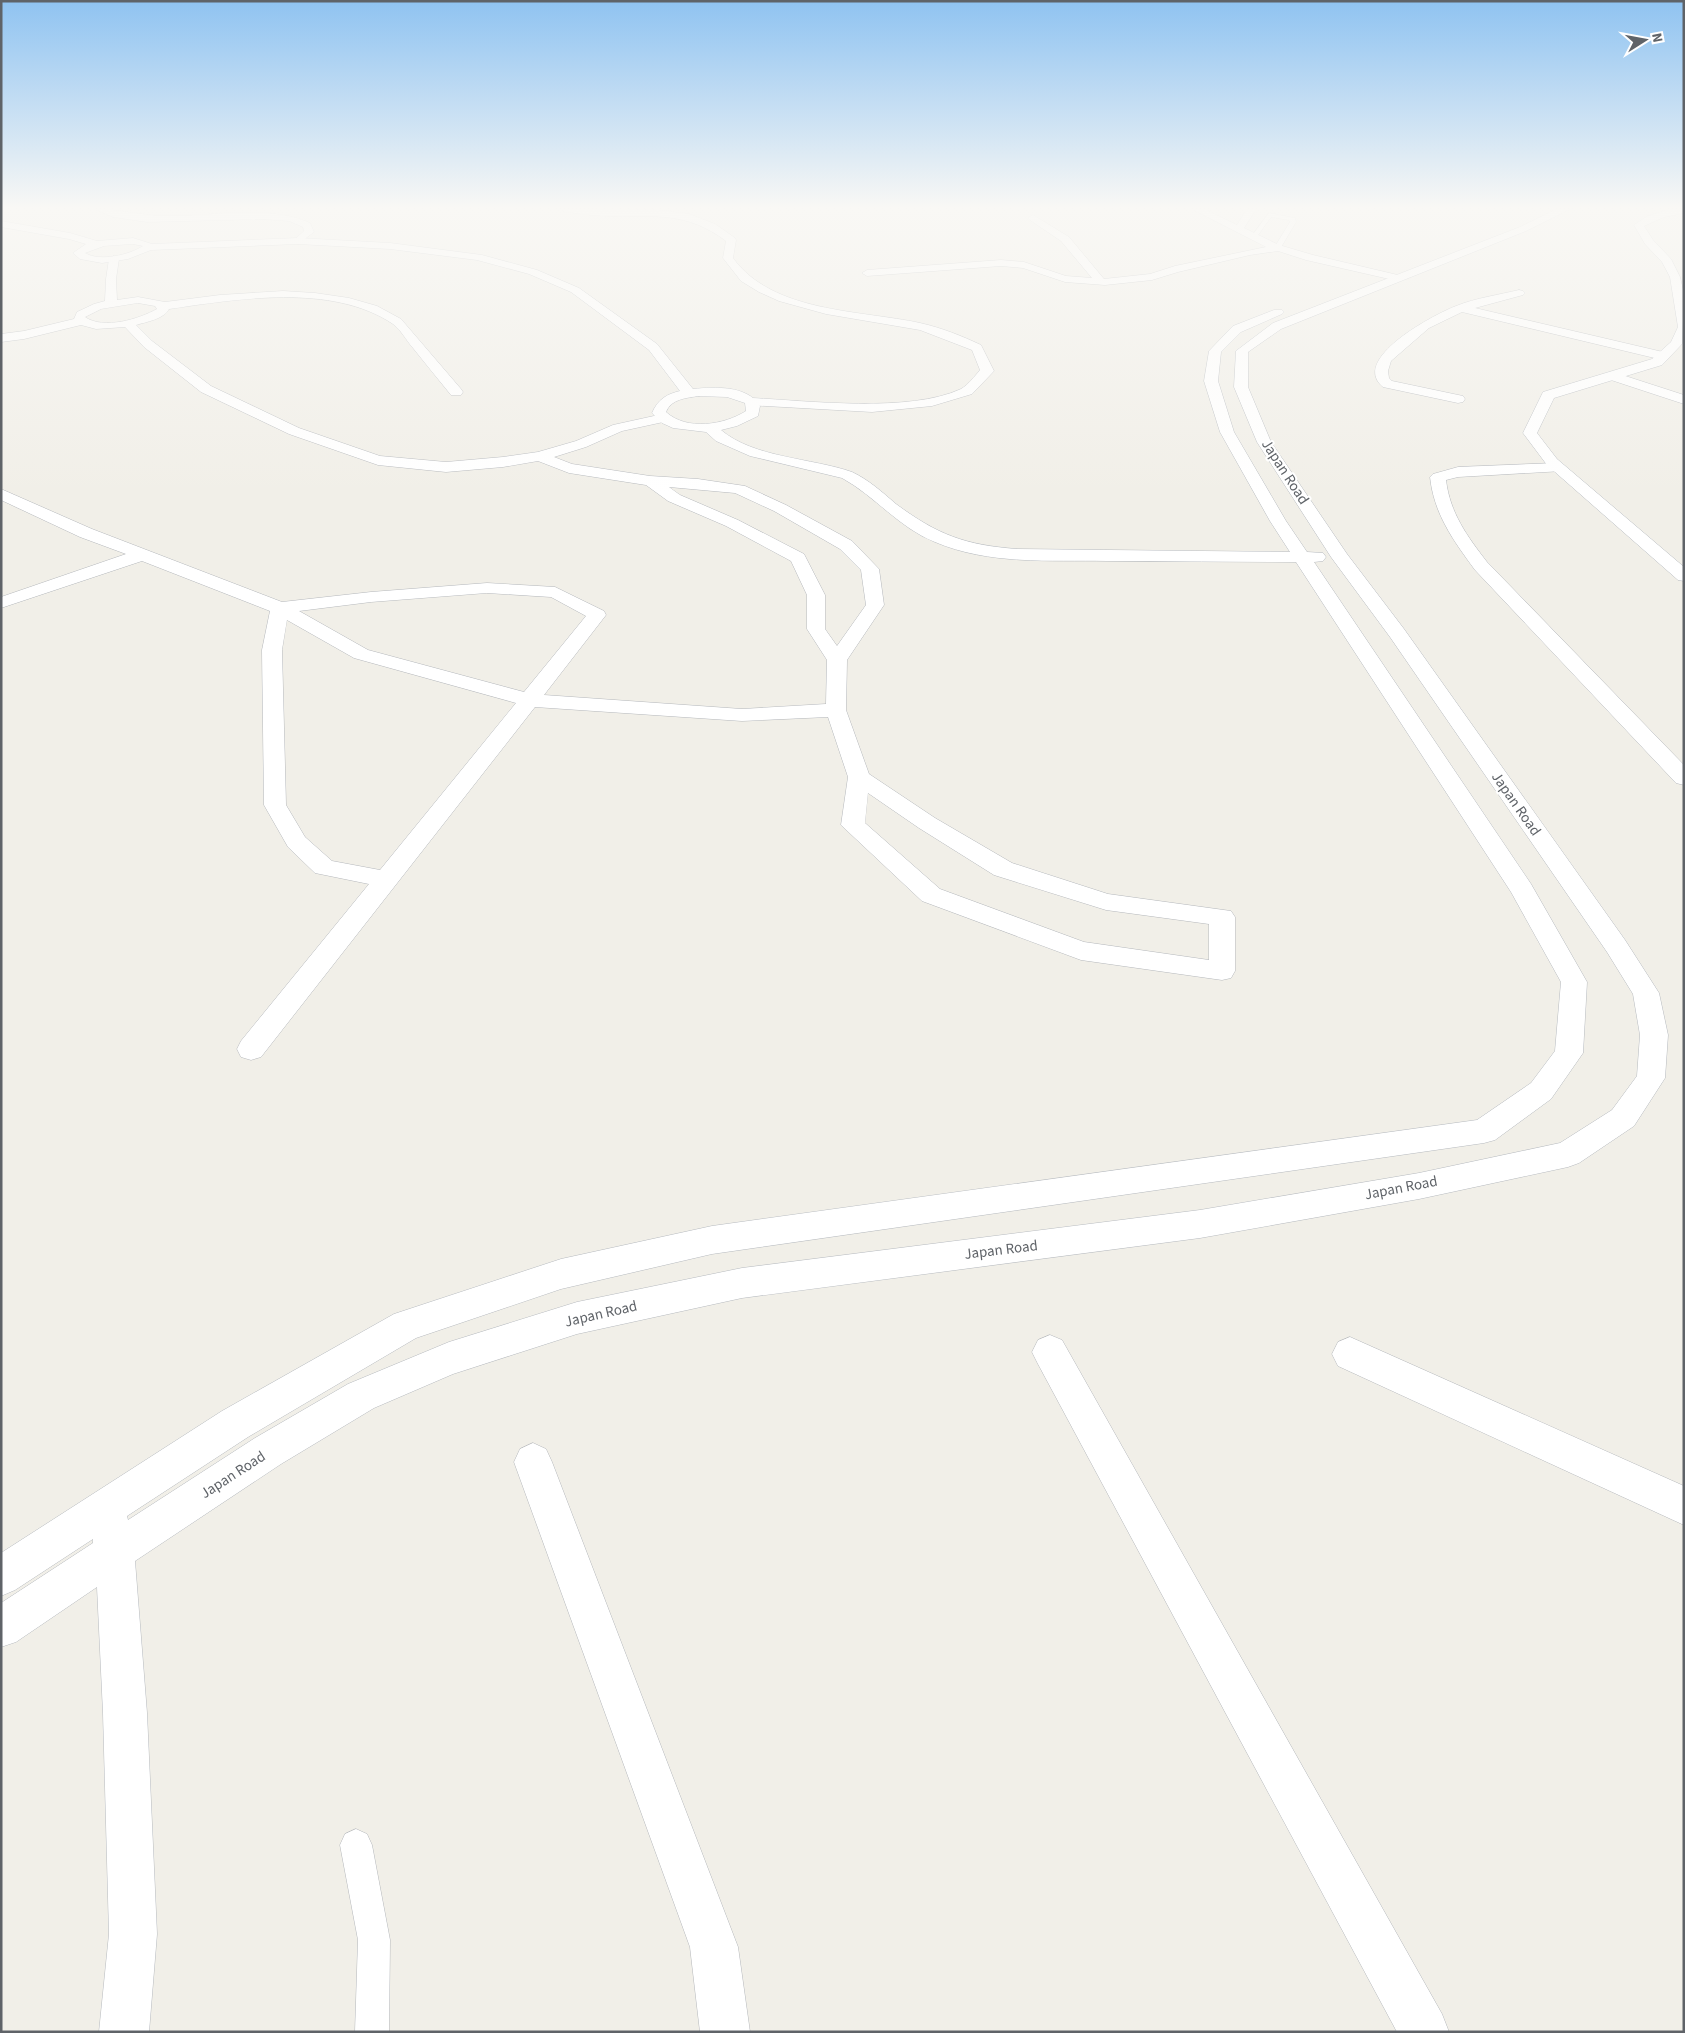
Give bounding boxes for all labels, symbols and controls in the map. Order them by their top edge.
north arrow [1620,15,1670,65]
text: N [1646,31,1667,44]
street label: Japan Road [1256,435,1314,509]
street label: Japan Road [1486,768,1546,840]
street label: Japan Road [1363,1171,1439,1205]
street label: Japan Road [963,1235,1039,1265]
street label: Japan Road [563,1295,639,1333]
street label: Japan Road [196,1446,270,1504]

